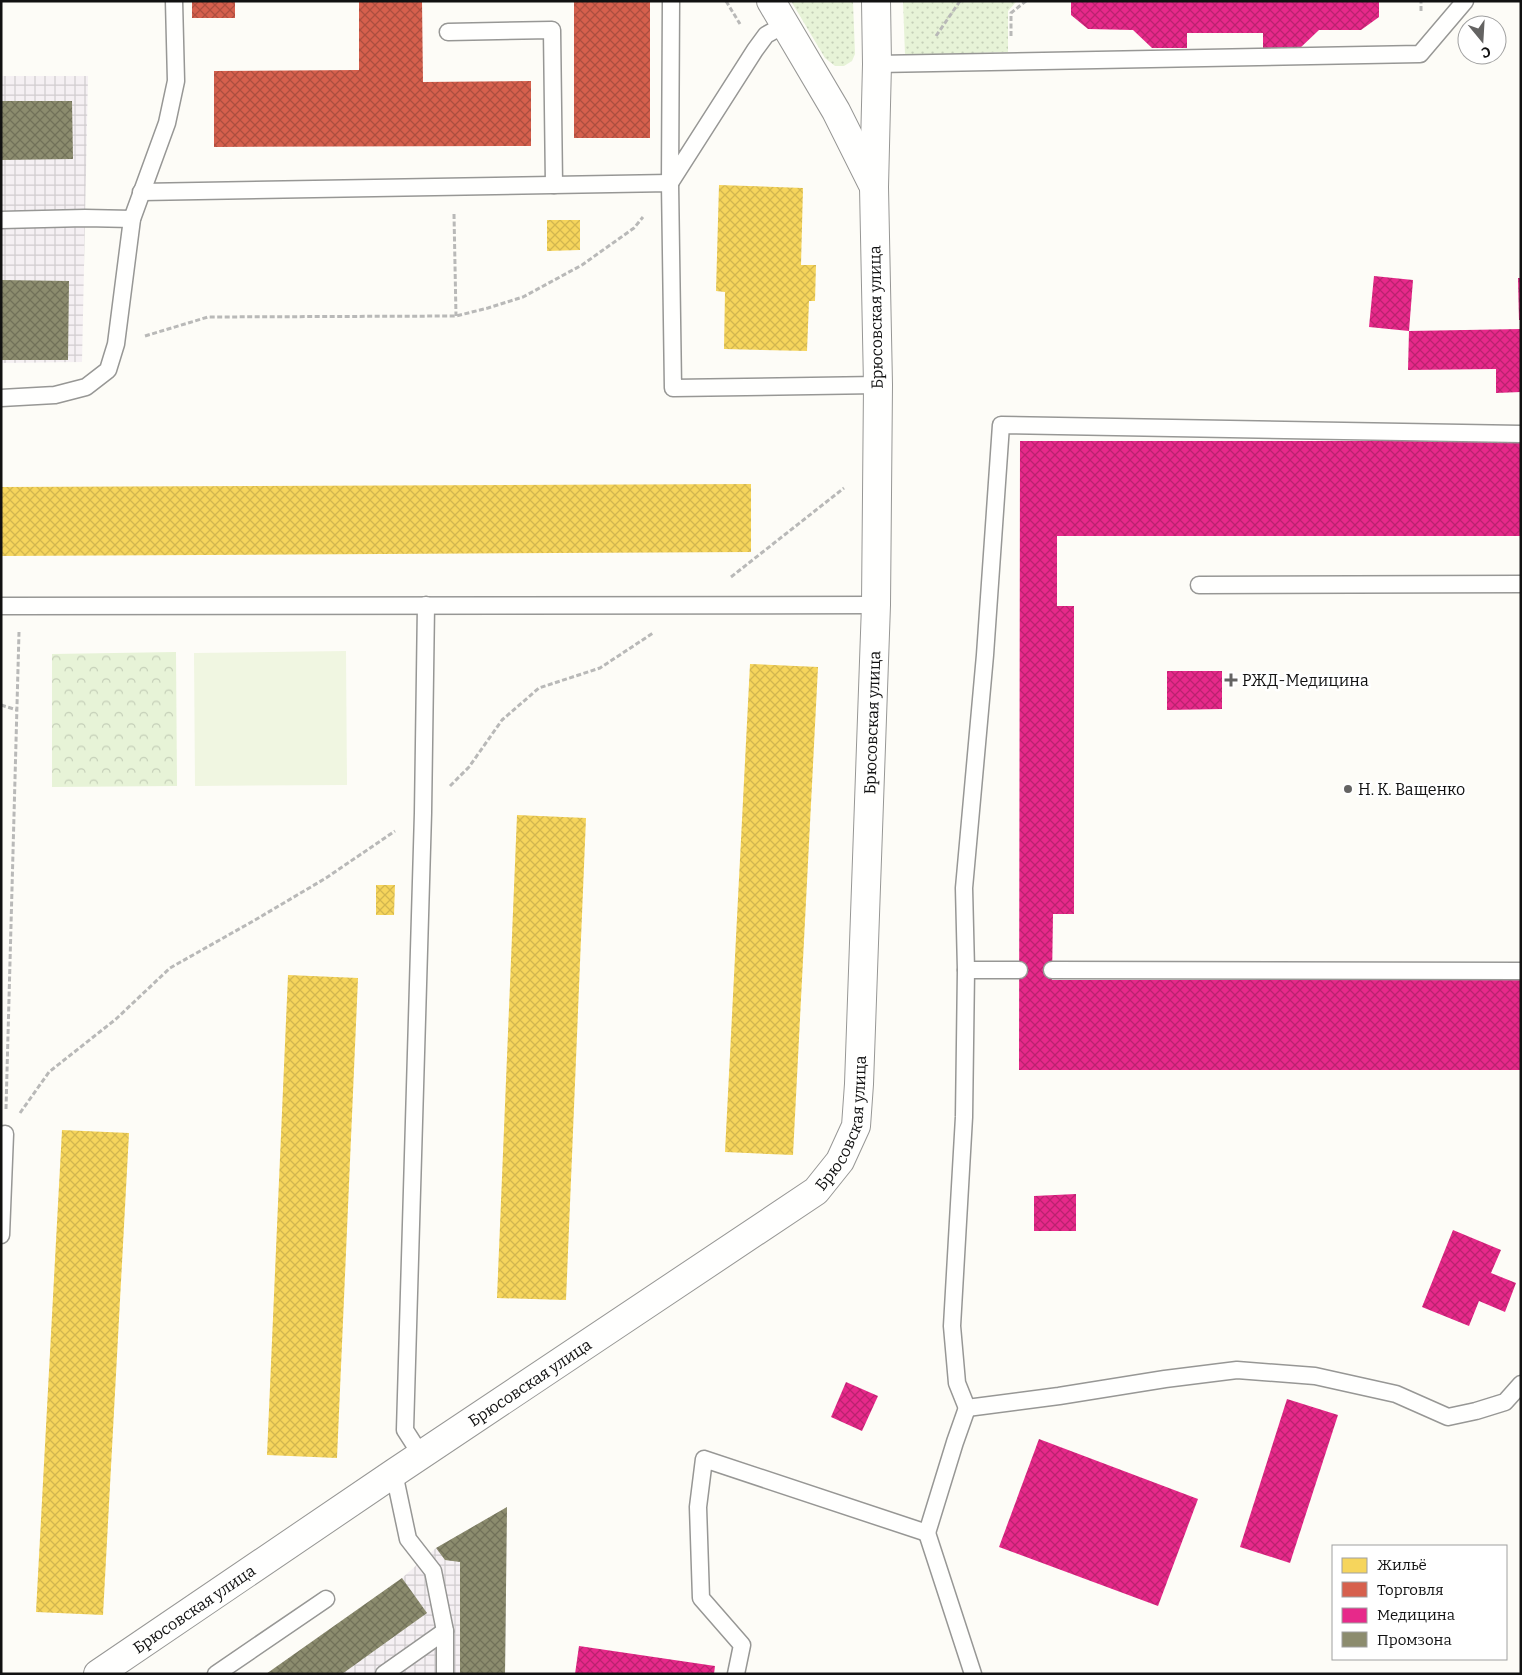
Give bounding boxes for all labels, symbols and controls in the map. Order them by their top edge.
north arrow [1457,15,1507,65]
text: С [1479,42,1493,61]
street label: Брюсовская улица [865,245,887,389]
street label: Брюсовская улица [860,650,884,795]
place label: РЖД-Медицина [1242,671,1369,690]
marker: РЖД-Медицина [1224,673,1238,687]
place label: Н. К. Ващенко [1358,780,1465,799]
marker: Н. К. Ващенко [1342,783,1354,795]
street label: Брюсовская улица [811,1055,870,1194]
street label: Брюсовская улица [465,1334,595,1430]
legend [1332,1545,1507,1660]
text: Жильё [1377,1556,1427,1574]
street label: Брюсовская улица [129,1561,259,1657]
text: Торговля [1377,1581,1444,1599]
text: Медицина [1377,1606,1455,1624]
text: Промзона [1377,1631,1452,1649]

